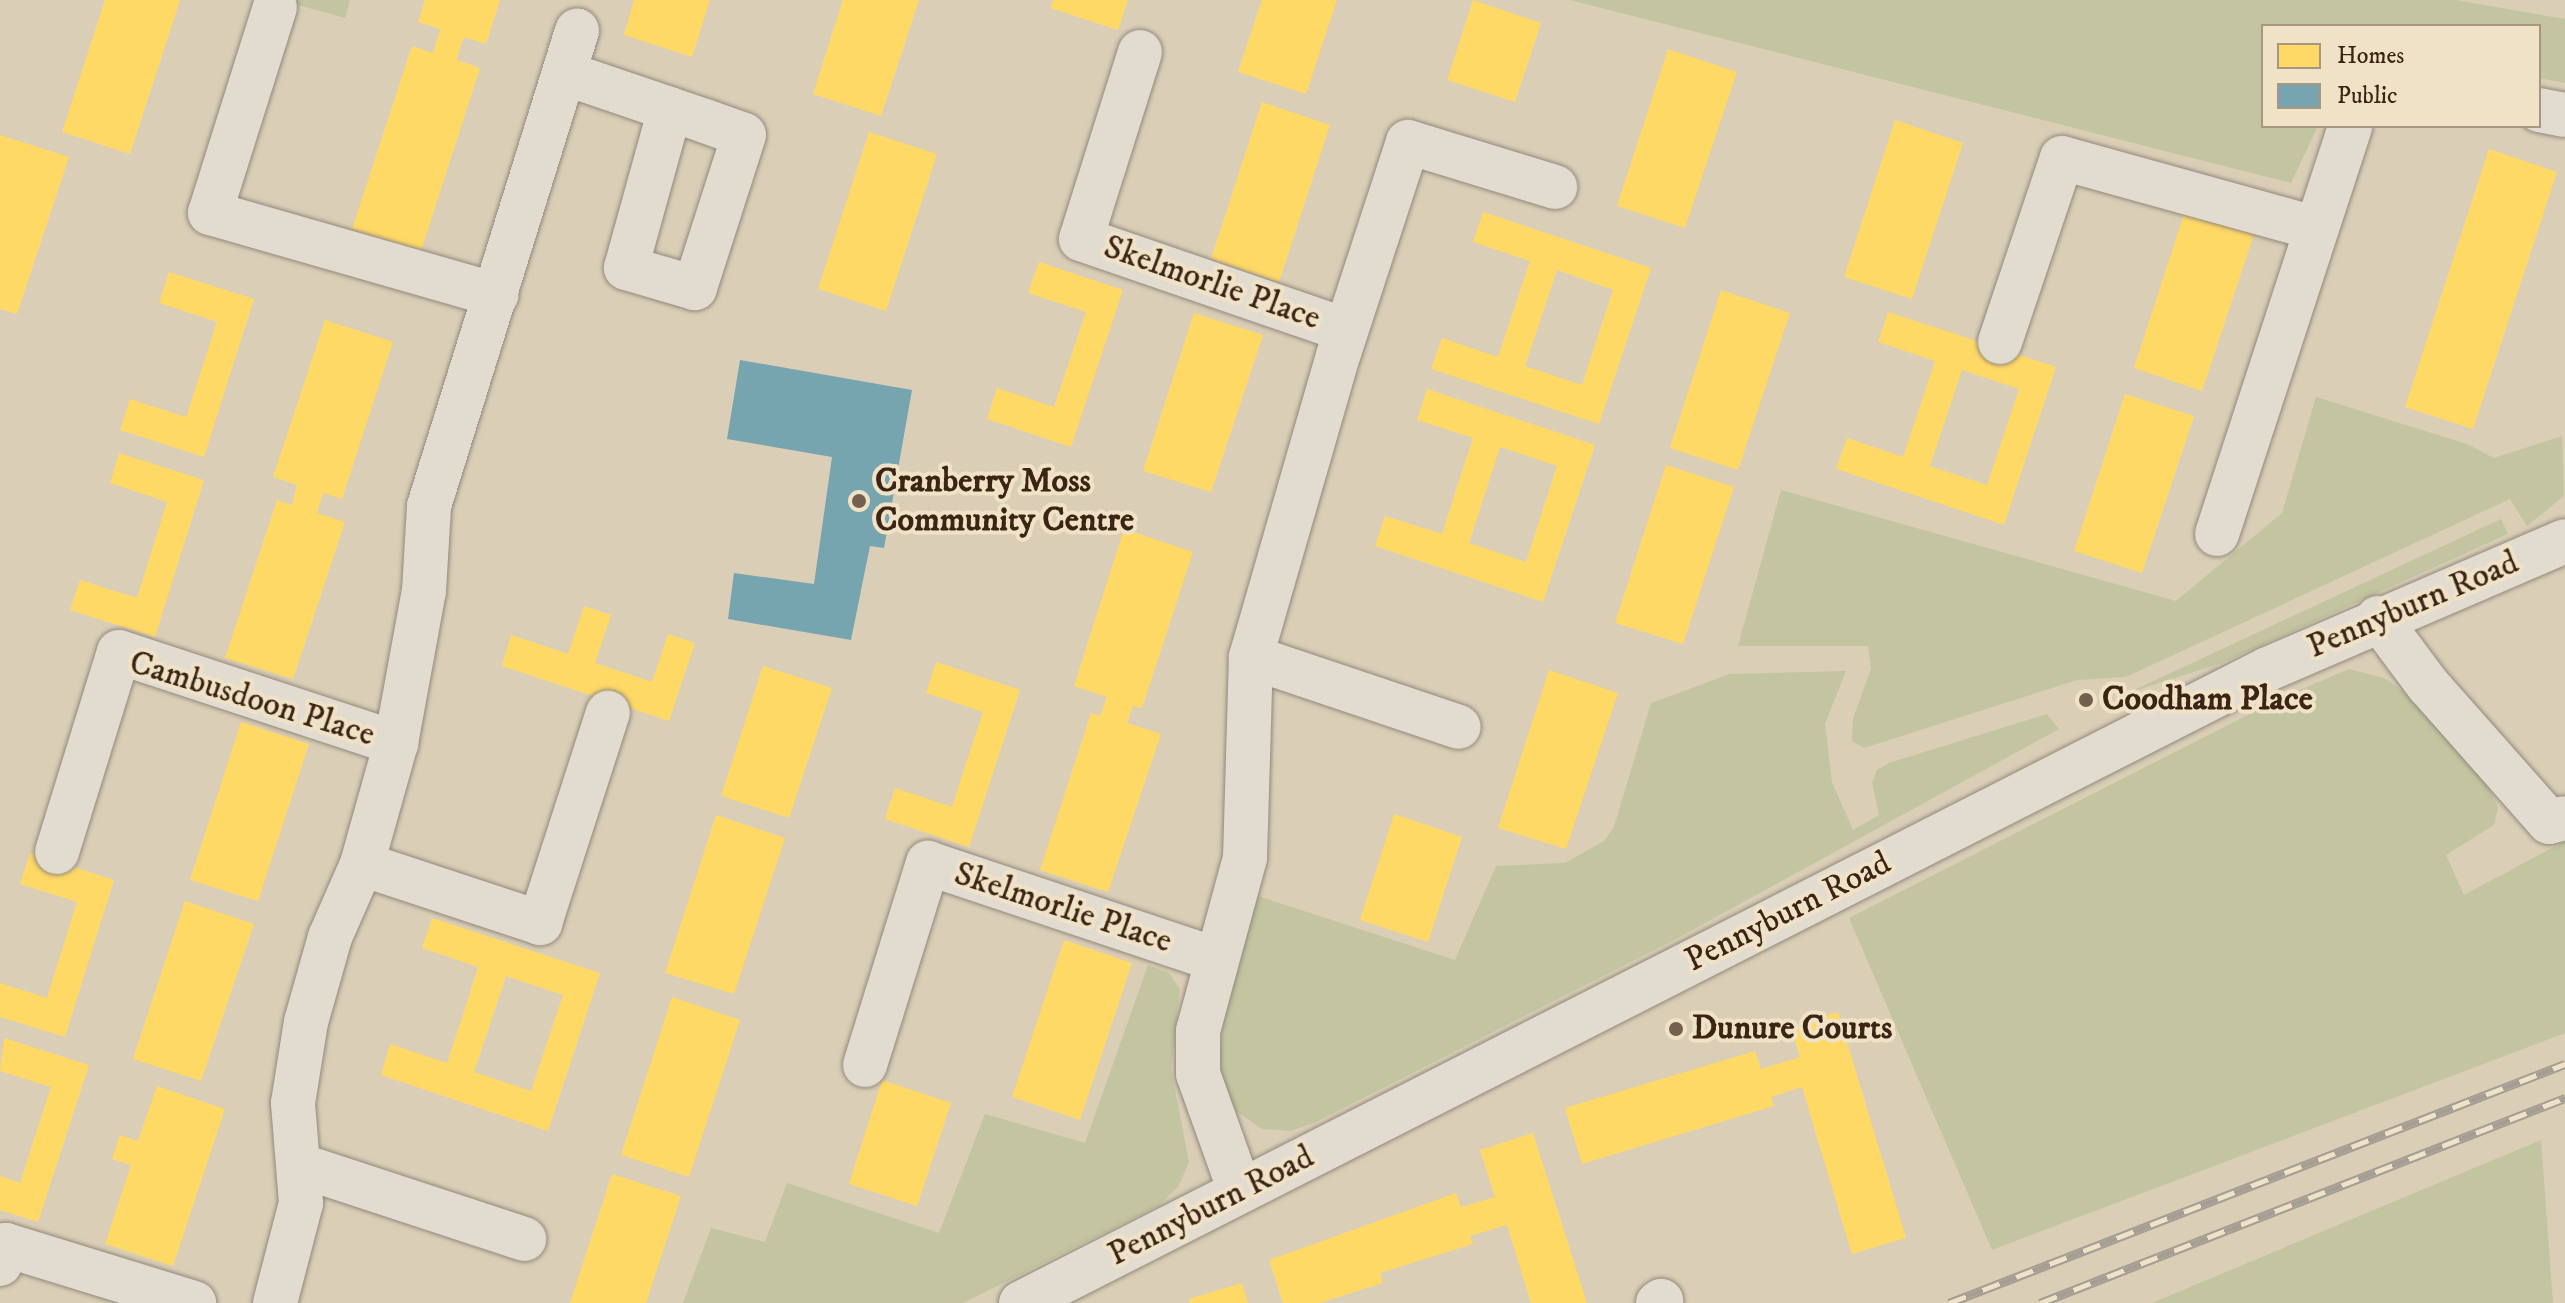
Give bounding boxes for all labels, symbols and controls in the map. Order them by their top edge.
legend [2261,24,2541,128]
text: Homes [2337,41,2404,71]
text: Public [2337,81,2397,111]
street label: Skelmorlie Place [1098,227,1326,339]
place label: Cranberry Moss Community Centre [875,461,1134,540]
marker: Cranberry Moss Community Centre [850,492,868,510]
street label: Pennyburn Road [2301,542,2525,668]
street label: Cambusdoon Place [124,642,380,756]
place label: Coodham Place [2102,680,2313,720]
marker: Coodham Place [2077,691,2095,709]
street label: Pennyburn Road [1678,843,1898,981]
street label: Skelmorlie Place [949,854,1177,962]
place label: Dunure Courts [1692,1009,1892,1049]
marker: Dunure Courts [1667,1020,1685,1038]
street label: Pennyburn Road [1101,1137,1321,1275]

